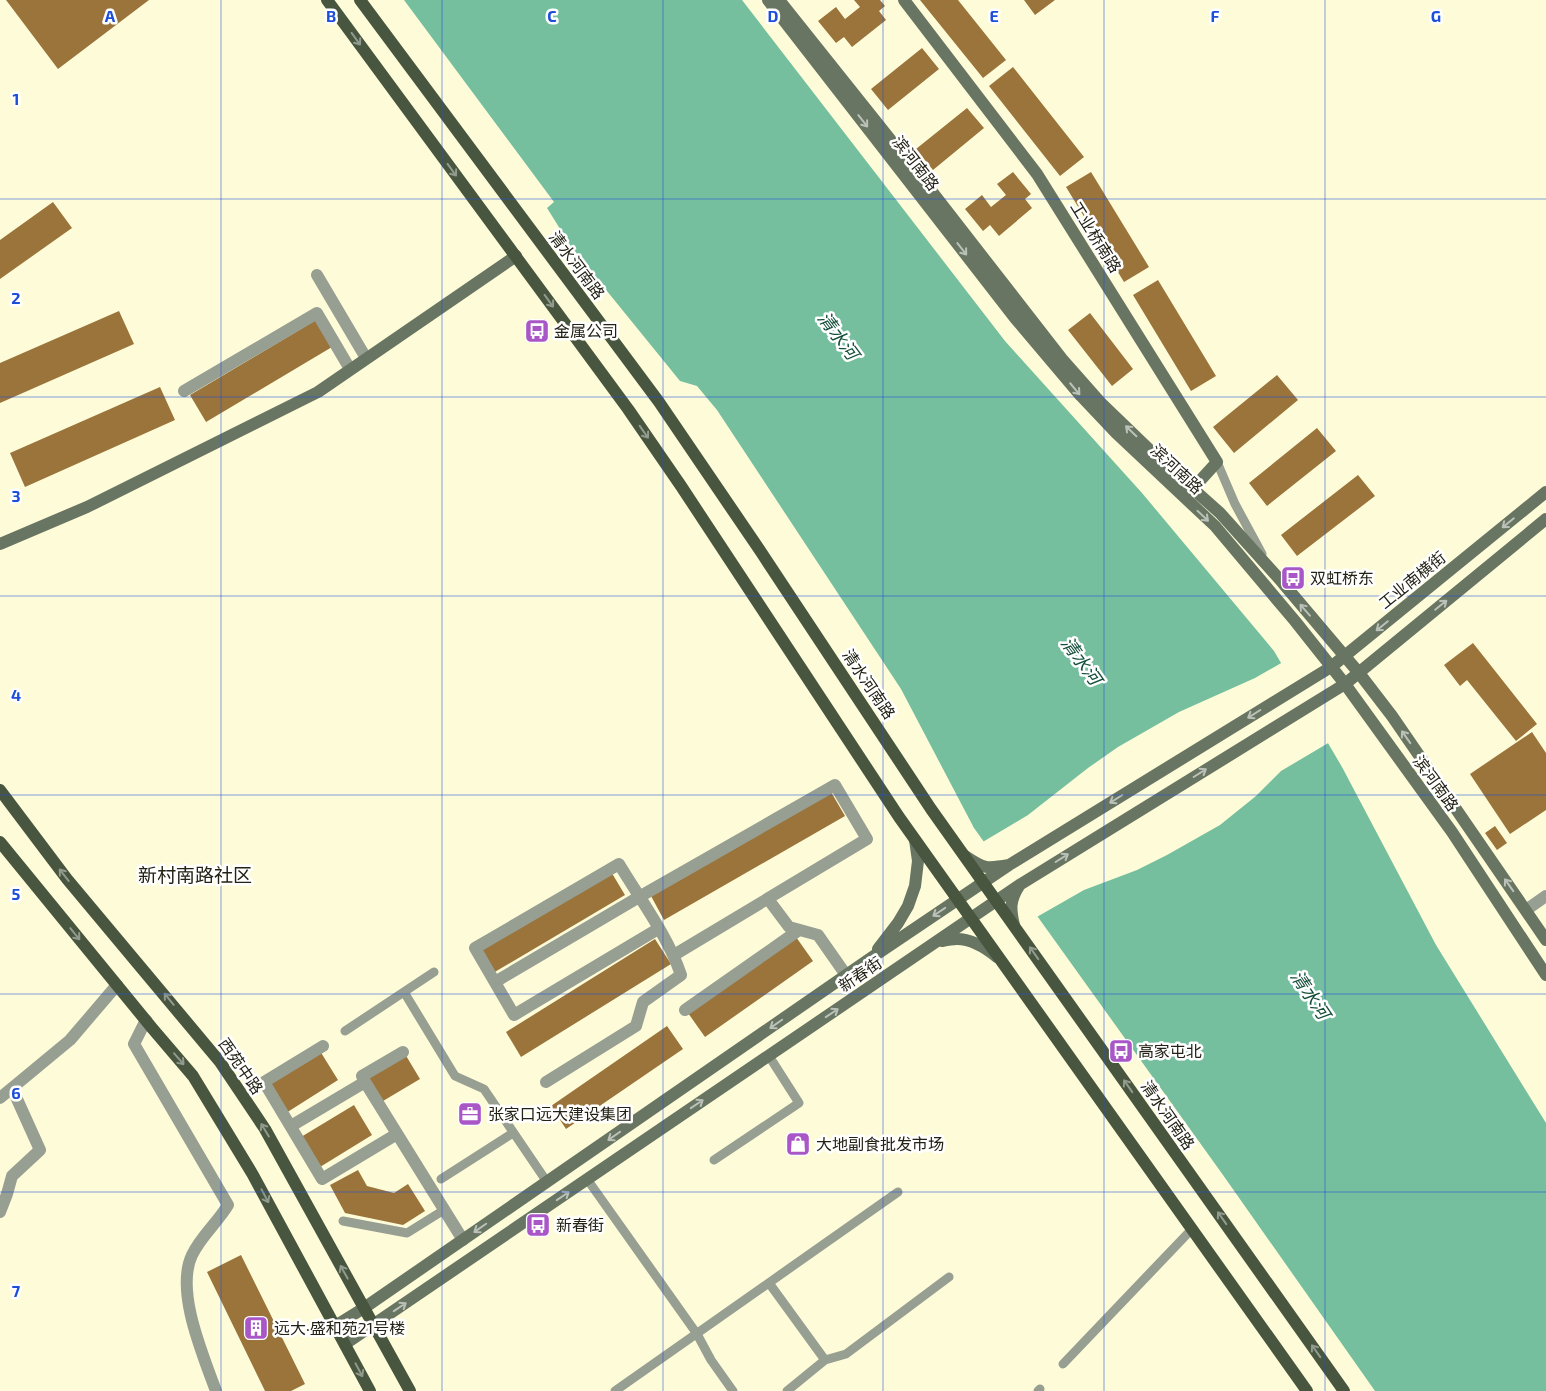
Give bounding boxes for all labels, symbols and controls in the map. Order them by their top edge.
text: A [105,6,116,25]
text: B [326,6,336,25]
text: C [547,6,557,25]
text: D [768,6,779,25]
text: E [989,6,999,25]
text: F [1211,6,1220,25]
text: G [1431,6,1441,25]
one-way arrow [351,32,361,46]
text: 1 [13,89,19,108]
one-way arrow [857,114,868,127]
street label: 滨河南路 [889,132,944,194]
one-way arrow [447,163,457,177]
street label: 工业桥南路 [1067,198,1126,276]
street label: 清水河南路 [546,227,609,302]
one-way arrow [957,242,968,255]
text: 2 [11,288,21,307]
one-way arrow [543,294,554,307]
water label: 清水河 [814,307,866,366]
bus stop icon: 金属公司 [524,318,550,344]
place label: 金属公司 [554,321,618,340]
one-way arrow [1070,383,1081,396]
one-way arrow [639,425,649,439]
one-way arrow [1124,425,1137,437]
street label: 滨河南路 [1147,440,1207,497]
text: 3 [11,486,21,505]
one-way arrow [1197,510,1210,522]
one-way arrow [1502,518,1515,529]
street label: 工业南横街 [1375,547,1449,612]
bus stop icon: 双虹桥东 [1280,565,1306,591]
place label: 双虹桥东 [1310,568,1374,587]
one-way arrow [1434,600,1447,611]
one-way arrow [1300,603,1311,616]
one-way arrow [1376,620,1389,631]
water label: 清水河 [1057,632,1108,691]
street label: 清水河南路 [839,645,900,722]
text: 4 [11,685,21,704]
one-way arrow [1247,709,1261,719]
one-way arrow [1401,730,1411,744]
street label: 滨河南路 [1410,751,1463,814]
one-way arrow [1193,768,1207,778]
one-way arrow [1109,795,1123,805]
one-way arrow [1055,853,1069,864]
district label: 新村南路社区 [138,863,252,886]
one-way arrow [59,868,69,882]
one-way arrow [1504,878,1514,892]
text: 5 [12,884,21,903]
one-way arrow [932,907,946,917]
one-way arrow [69,927,81,940]
one-way arrow [1029,946,1039,960]
street label: 新春街 [835,952,885,995]
water label: 清水河 [1287,966,1337,1025]
one-way arrow [163,993,174,1006]
one-way arrow [825,1008,839,1018]
one-way arrow [769,1018,783,1029]
street label: 西苑中路 [215,1034,268,1097]
bus stop icon: 高家屯北 [1108,1038,1134,1064]
place label: 高家屯北 [1138,1041,1202,1060]
one-way arrow [173,1052,184,1065]
street label: 清水河南路 [1138,1076,1199,1153]
one-way arrow [1123,1079,1133,1093]
text: 6 [11,1083,21,1102]
one-way arrow [690,1099,704,1109]
office icon: 张家口远大建设集团 [457,1101,483,1127]
place label: 张家口远大建设集团 [488,1104,632,1123]
one-way arrow [259,1123,269,1137]
one-way arrow [607,1131,621,1141]
shop icon: 大地副食批发市场 [785,1131,811,1157]
place label: 大地副食批发市场 [816,1134,944,1153]
one-way arrow [261,1188,270,1203]
one-way arrow [556,1190,570,1201]
bus stop icon: 新春街 [525,1212,551,1238]
one-way arrow [1217,1212,1227,1226]
place label: 新春街 [556,1215,604,1234]
one-way arrow [473,1223,487,1233]
one-way arrow [339,1264,349,1279]
text: 7 [12,1281,21,1300]
one-way arrow [392,1301,406,1311]
building icon: 远大·盛和苑21号楼 [243,1315,269,1341]
place label: 远大·盛和苑21号楼 [274,1318,405,1337]
one-way arrow [1311,1344,1321,1358]
one-way arrow [355,1362,364,1377]

